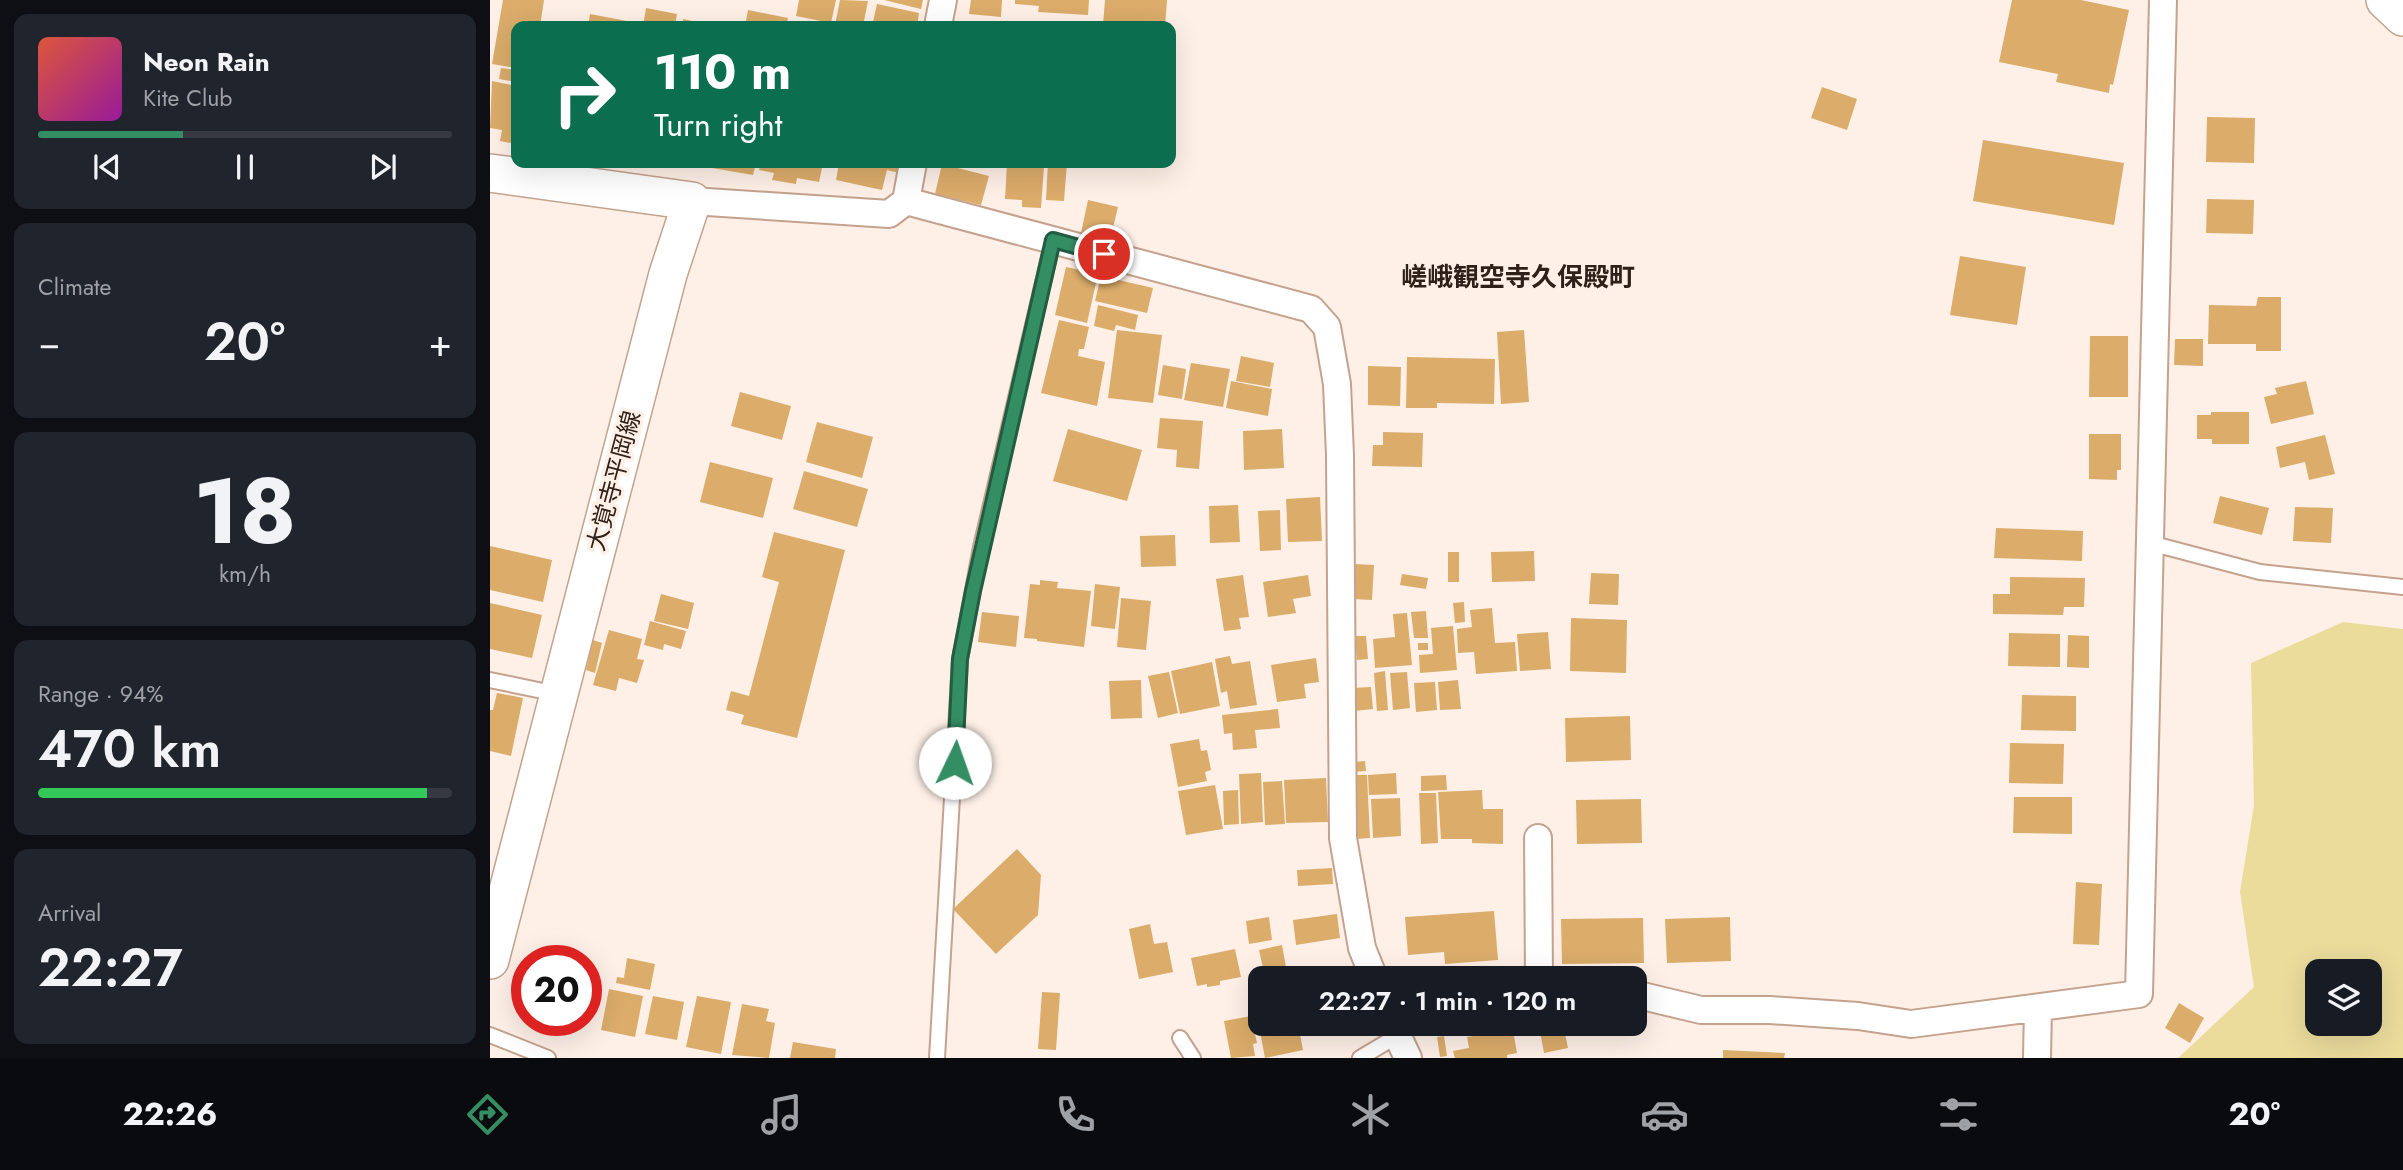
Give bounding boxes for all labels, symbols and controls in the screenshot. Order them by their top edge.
text: 110 m [654,37,791,107]
text: Neon Rain [143,43,270,81]
icon: right [539,49,630,140]
text: Kite Club [143,81,232,115]
text: Turn right [654,102,783,148]
icon: previous [88,148,126,186]
icon: pause [226,148,264,186]
icon: next [364,148,402,186]
pin [1074,224,1134,284]
icon: arrive [1085,235,1123,273]
district label: 嵯峨観空寺久保殿町 [1401,258,1635,296]
text: Climate [38,270,111,304]
text: 20° [204,304,285,380]
text: − [38,315,60,370]
text: + [429,315,452,370]
street label: 大覚寺平岡線 [578,407,649,555]
text: 18 [193,446,297,577]
text: km/h [219,557,271,591]
text: Range · 94% [38,677,164,711]
text: 470 km [38,711,221,787]
position arrow [918,726,992,800]
text: Arrival [38,896,101,930]
text: 22:27 [38,930,183,1006]
speed limit sign: 20 [511,945,602,1036]
map controls [2305,959,2382,1036]
button: layers [2305,959,2382,1036]
text: 22:27 · 1 min · 120 m [1319,982,1576,1020]
icon: directions [463,1090,512,1139]
icon: music [757,1090,806,1139]
icon: phone [1051,1090,1100,1139]
icon: climate [1346,1090,1395,1139]
icon: car [1640,1090,1689,1139]
icon: filters [1934,1090,1983,1139]
text: 22:26 [123,1091,217,1137]
text: 20° [2229,1091,2280,1137]

